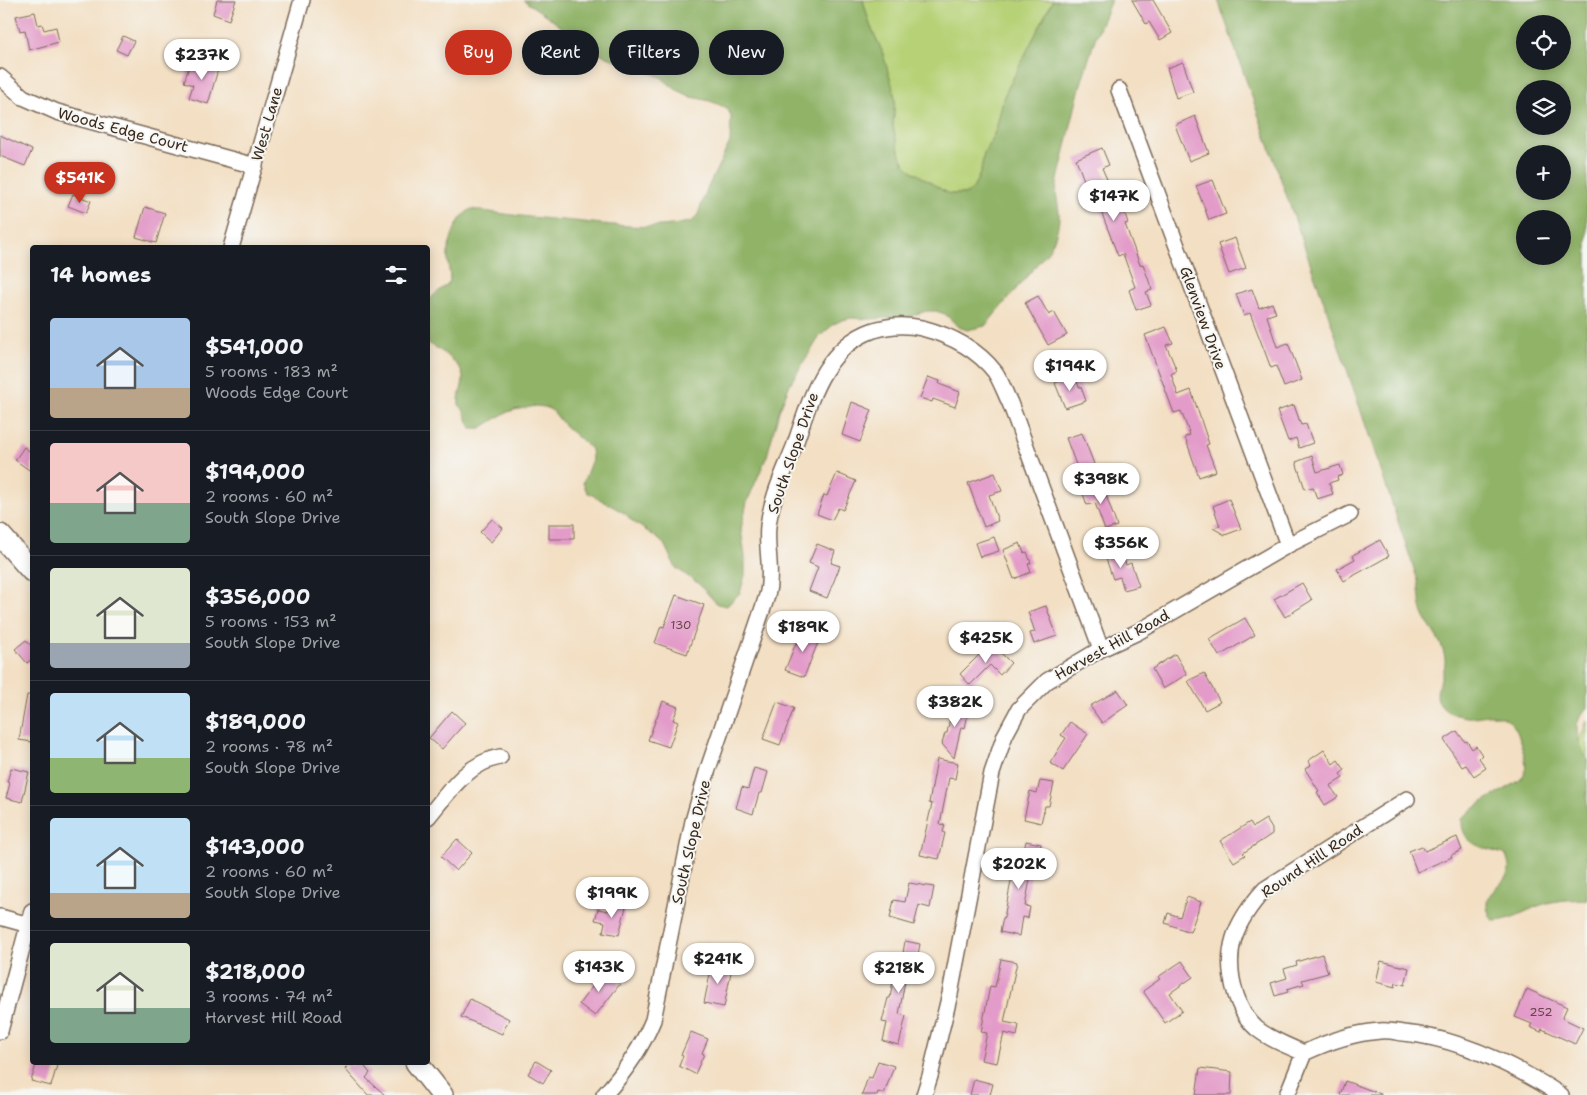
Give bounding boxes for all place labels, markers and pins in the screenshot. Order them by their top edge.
pin: $237K [167,38,237,81]
pin: $541K [45,162,115,204]
pin: $147K [1079,180,1149,222]
pin: $194K [1035,350,1105,392]
pin: $398K [1066,462,1136,505]
pin: $356K [1086,526,1156,569]
pin: $189K [768,610,838,653]
pin: $425K [951,622,1021,664]
pin: $382K [920,686,990,728]
pin: $202K [984,848,1054,890]
pin: $199K [577,876,647,919]
pin: $241K [683,942,753,985]
pin: $143K [564,950,634,993]
pin: $218K [864,952,934,994]

